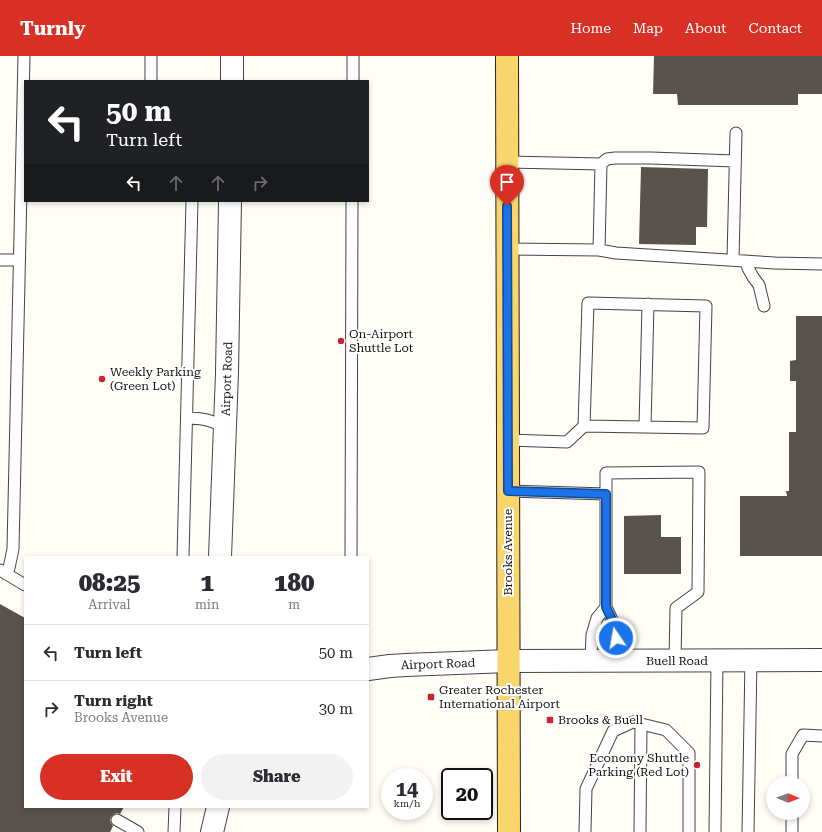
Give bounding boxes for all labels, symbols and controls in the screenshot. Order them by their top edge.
text: Turnly [20,17,85,40]
text: Home [570,20,611,36]
text: Map [633,20,663,36]
text: About [685,20,727,36]
text: Contact [749,20,802,36]
text: 50 m [106,95,171,128]
icon: left [40,96,92,148]
text: Turn left [106,129,182,150]
pin [490,165,524,206]
icon: arrive [496,171,518,193]
icon: left [123,172,145,194]
icon: ahead [165,172,187,194]
icon: ahead [207,172,229,194]
icon: right [249,172,271,194]
place label: On-Airport Shuttle Lot [349,327,414,355]
marker: On-Airport Shuttle Lot [336,336,346,346]
street label: Airport Road [219,341,235,416]
place label: Weekly Parking (Green Lot) [110,365,201,393]
marker: Weekly Parking (Green Lot) [97,374,107,384]
street label: Brooks Avenue [501,508,515,595]
text: 08:25 [79,569,140,597]
text: 1 [200,569,214,597]
text: 180 [274,569,314,597]
text: Arrival [88,597,131,612]
text: min [195,597,219,612]
text: m [288,597,300,612]
position arrow [595,617,637,659]
icon: left [40,642,62,664]
text: Turn left [74,644,142,662]
text: 50 m [319,644,353,662]
street label: Buell Road [646,654,708,668]
street label: Airport Road [401,656,476,672]
place label: Greater Rochester International Airport [439,683,560,711]
text: Turn right [74,692,153,710]
marker: Greater Rochester International Airport [426,692,436,702]
icon: right [40,698,62,720]
text: 30 m [319,700,353,718]
text: Brooks Avenue [74,710,168,725]
place label: Brooks & Buell [558,713,643,727]
marker: Brooks & Buell [545,715,555,725]
place label: Economy Shuttle Parking (Red Lot) [588,751,689,779]
button: Exit [40,754,193,800]
button: Share [201,754,353,800]
marker: Economy Shuttle Parking (Red Lot) [692,760,702,770]
speed limit sign: 20 [441,768,493,820]
north arrow [766,776,810,820]
map controls [766,776,810,820]
text: 14 [396,777,418,801]
text: km/h [394,798,420,809]

